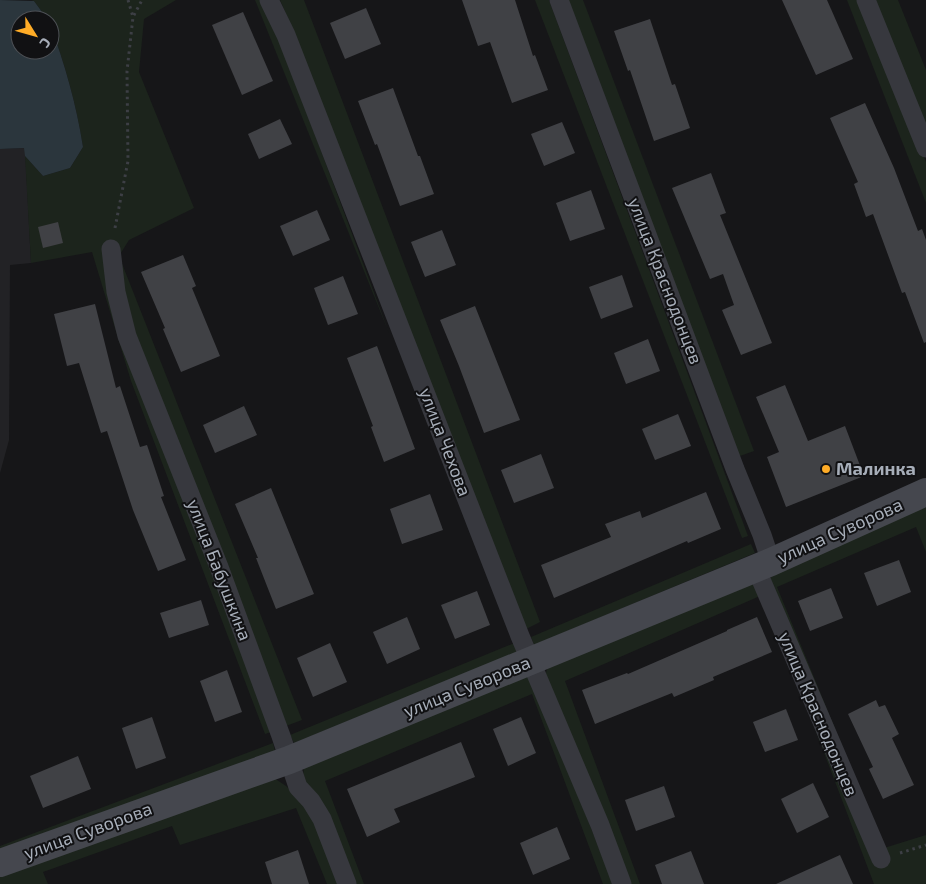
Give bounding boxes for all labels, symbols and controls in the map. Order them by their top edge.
north arrow [10,10,60,60]
text: С [37,35,55,52]
street label: улица Краснодонцев [624,194,708,367]
street label: улица Чехова [415,384,477,499]
place label: Малинка [836,457,916,479]
marker: Малинка [820,463,832,475]
street label: улица Суворова [773,493,906,568]
street label: улица Бабушкина [183,496,257,644]
street label: улица Краснодонцев [774,628,864,799]
street label: улица Суворова [400,651,533,722]
street label: улица Суворова [21,797,155,863]

